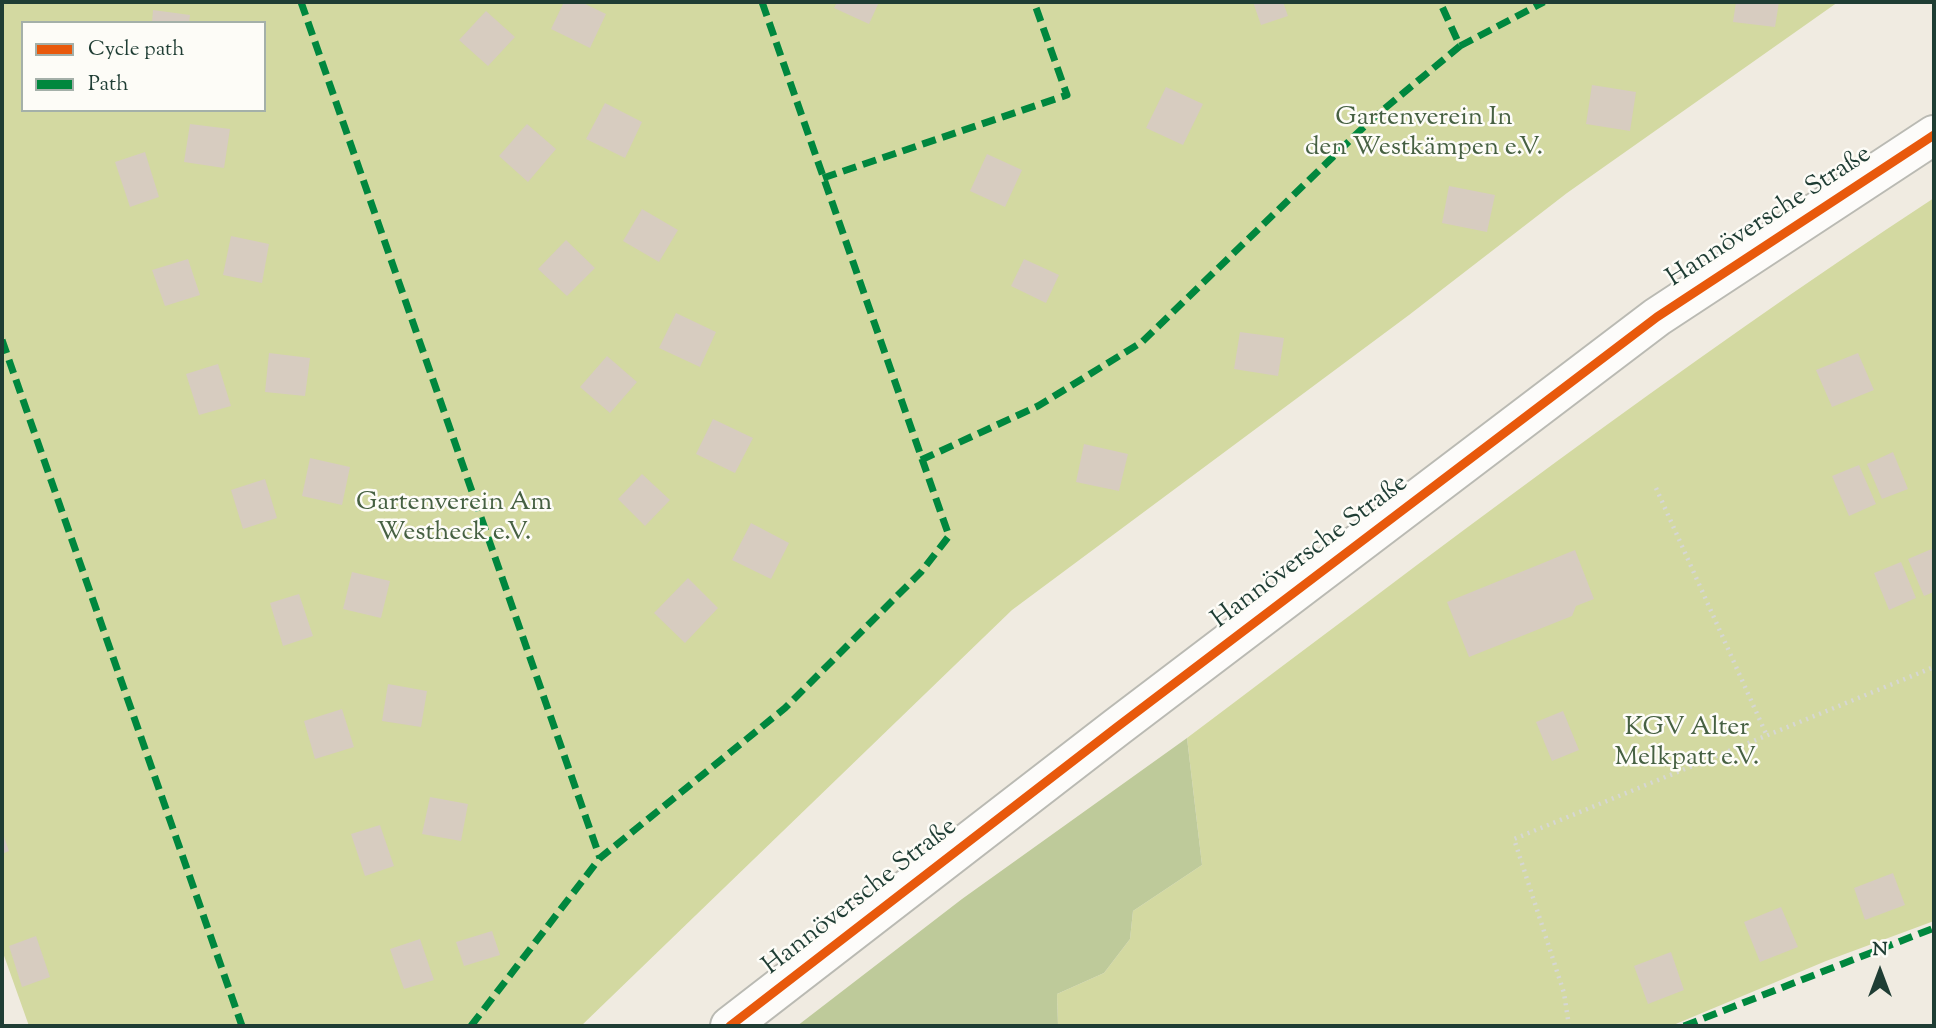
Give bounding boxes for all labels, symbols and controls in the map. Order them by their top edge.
legend [21,21,266,112]
text: Cycle path [88,35,185,65]
text: Path [88,70,129,100]
park label: Gartenverein In den Westkämpen e.V. [1305,104,1543,166]
street label: Hannöversche Straße [1662,140,1878,296]
street label: Hannöversche Straße [1207,469,1415,637]
park label: Gartenverein Am Westheck e.V. [356,489,552,550]
park label: KGV Alter Melkpatt e.V. [1615,714,1759,776]
street label: Hannöversche Straße [758,813,964,983]
north arrow [1845,937,1915,1007]
text: N [1872,937,1888,964]

